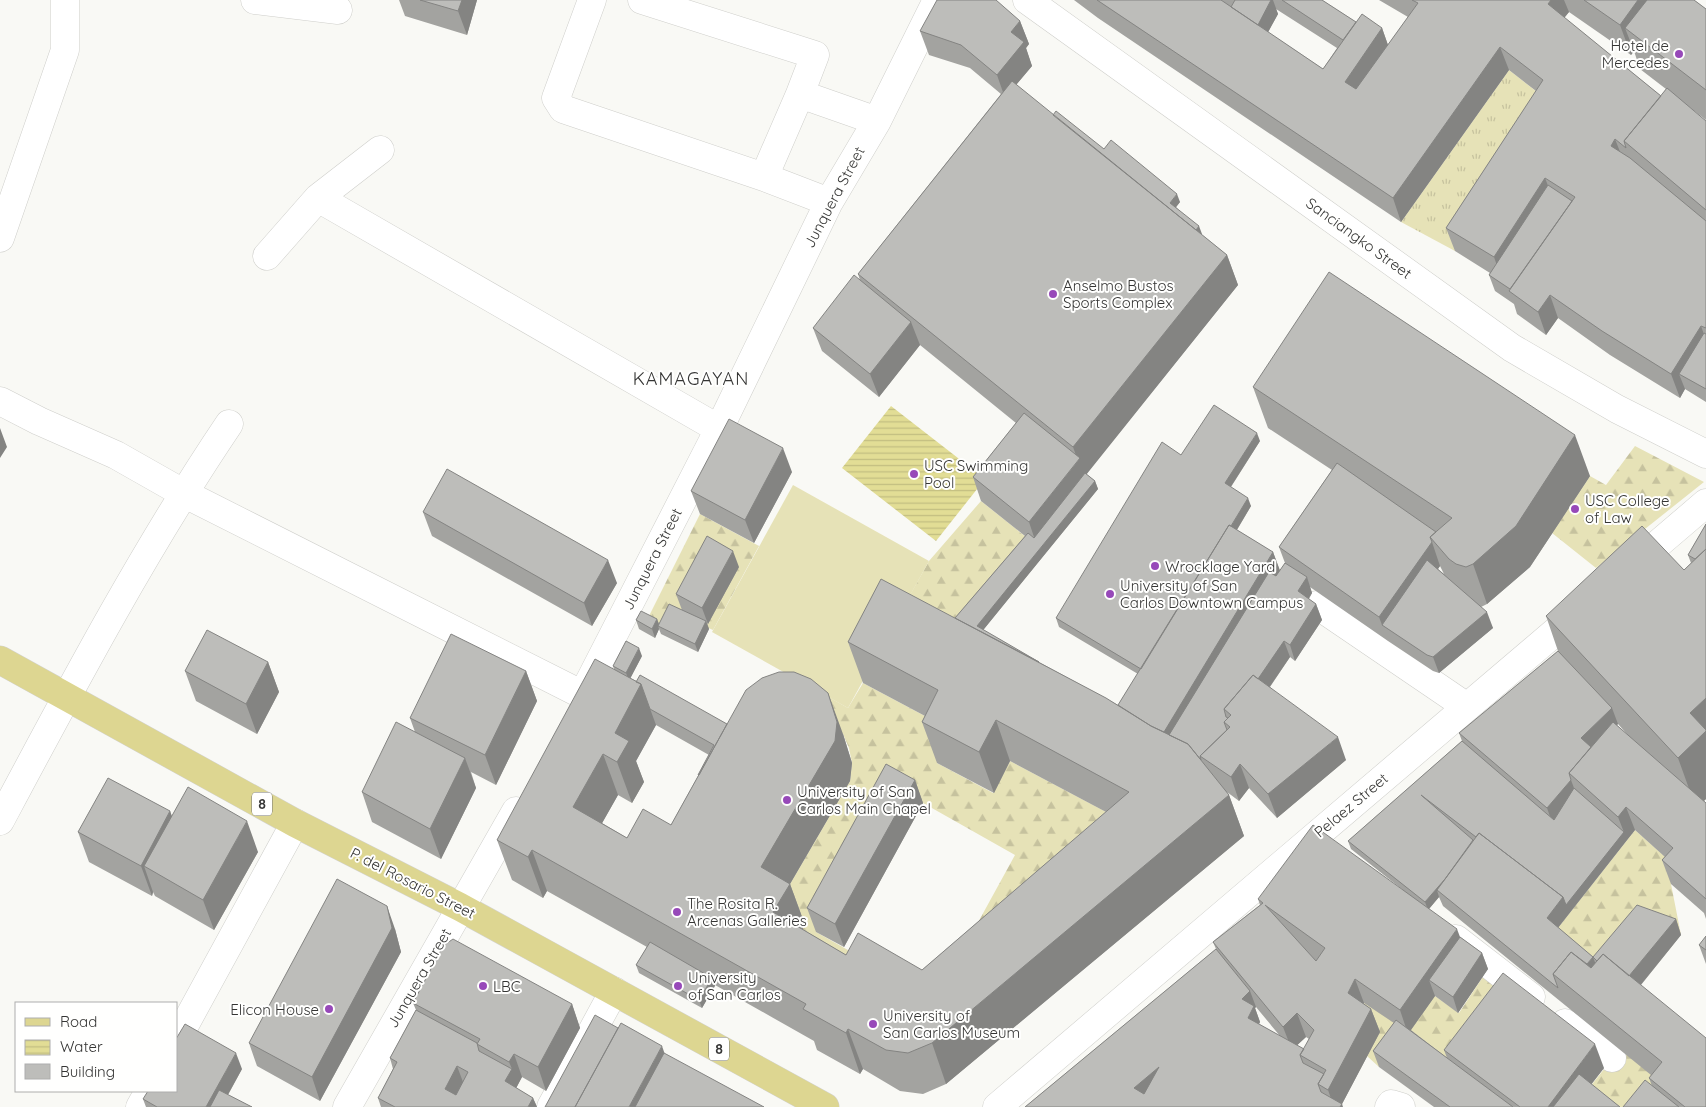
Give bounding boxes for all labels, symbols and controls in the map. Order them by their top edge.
place label: Hotel de Mercedes [1602,36,1669,72]
marker: Hotel de Mercedes [1673,48,1685,60]
street label: Junquera Street [799,143,869,251]
street label: Sanciangko Street [1302,193,1416,283]
place label: Anselmo Bustos Sports Complex [1063,276,1174,312]
marker: Anselmo Bustos Sports Complex [1047,288,1059,300]
district label: KAMAGAYAN [633,367,749,390]
place label: USC Swimming Pool [924,456,1028,492]
marker: USC Swimming Pool [908,468,920,480]
place label: USC College of Law [1585,491,1669,527]
marker: USC College of Law [1569,503,1581,515]
street label: Junquera Street [618,505,686,613]
place label: Wrocklage Yard [1165,557,1275,576]
marker: Wrocklage Yard [1149,560,1161,572]
place label: University of San Carlos Downtown Campus [1120,576,1303,612]
marker: University of San Carlos Downtown Campus [1104,588,1116,600]
street label: Pelaez Street [1310,769,1392,841]
place label: University of San Carlos Main Chapel [797,782,931,818]
road number: 8 [252,792,272,816]
marker: University of San Carlos Main Chapel [781,794,793,806]
street label: P. del Rosario Street [347,843,479,923]
place label: The Rosita R. Arcenas Galleries [687,894,807,930]
marker: The Rosita R. Arcenas Galleries [671,906,683,918]
street label: Junquera Street [383,925,455,1031]
place label: University of San Carlos [688,968,781,1004]
place label: LBC [493,977,521,996]
marker: LBC [477,980,489,992]
marker: University of San Carlos [672,980,684,992]
place label: Elicon House [230,1000,319,1019]
legend [15,1002,178,1092]
marker: Elicon House [323,1003,335,1015]
place label: University of San Carlos Museum [883,1006,1020,1042]
text: Road [60,1012,97,1031]
marker: University of San Carlos Museum [867,1018,879,1030]
text: Water [60,1037,103,1056]
road number: 8 [709,1038,729,1060]
text: Building [60,1062,115,1081]

